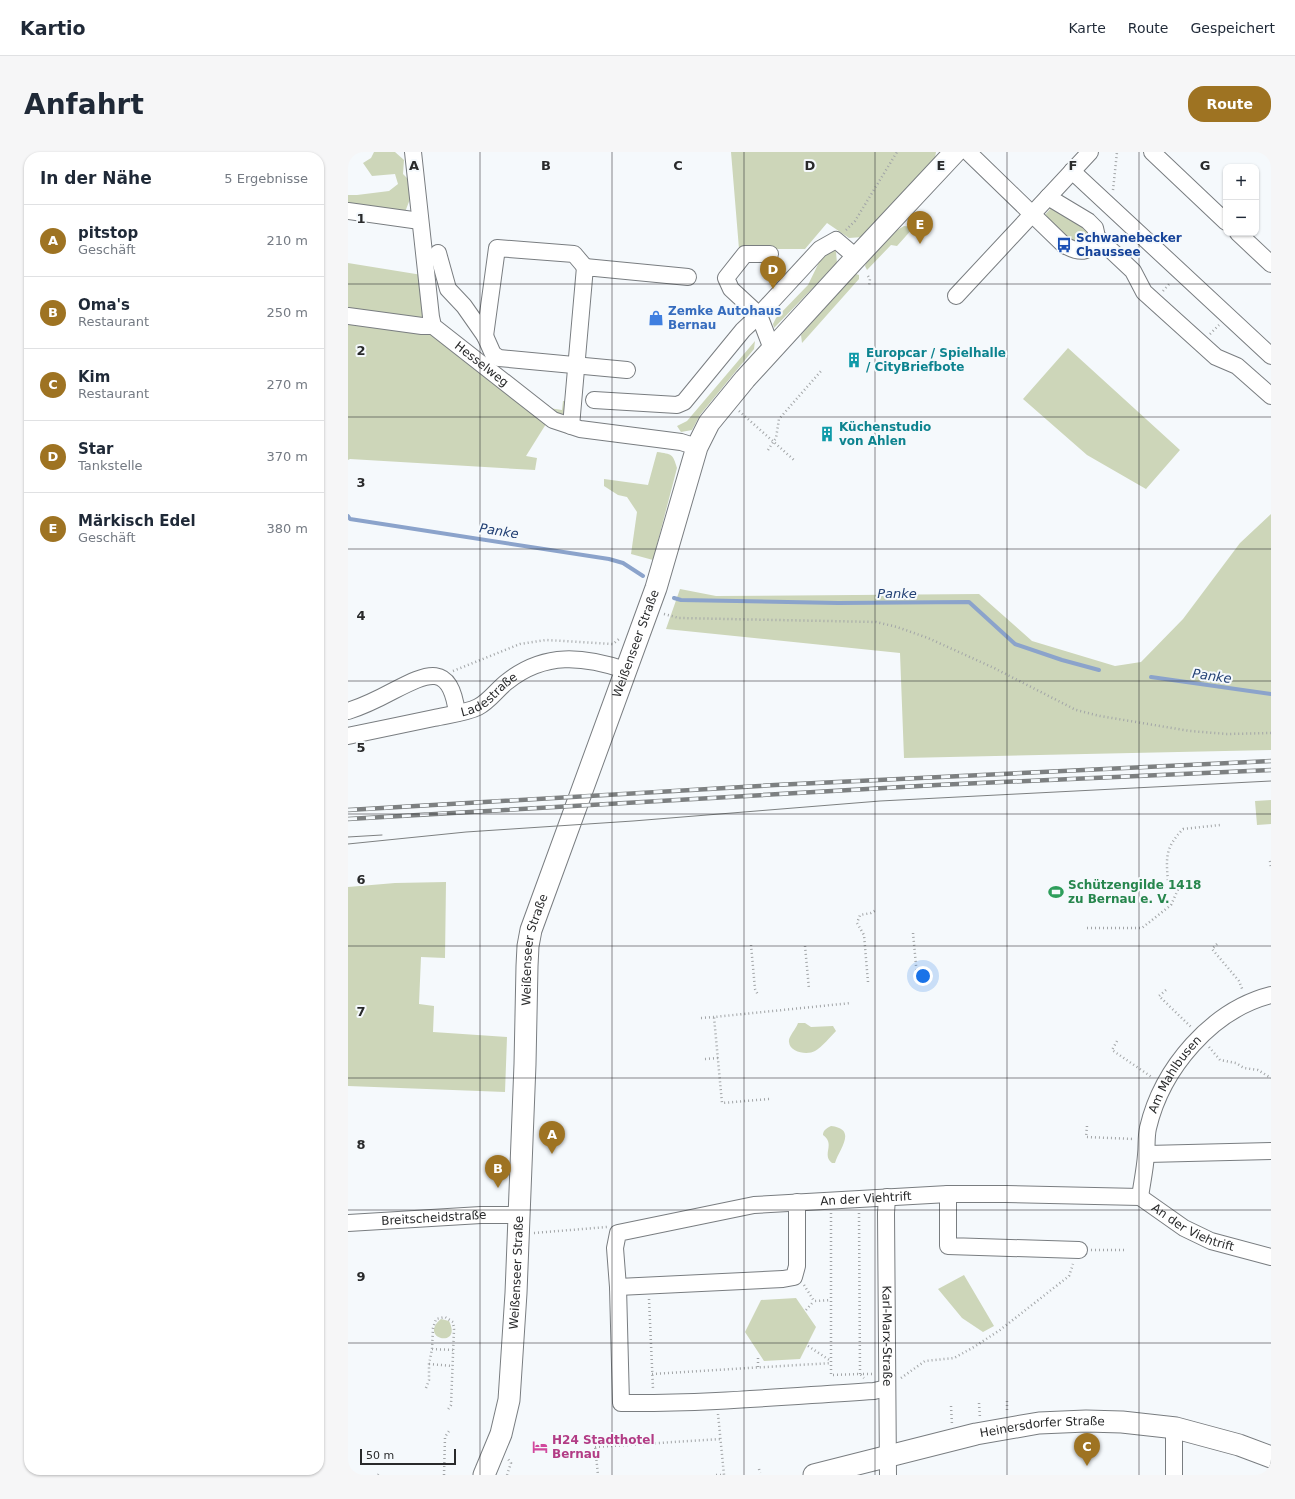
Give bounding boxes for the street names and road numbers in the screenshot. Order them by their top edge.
street label: Hesselweg [452,339,511,390]
street label: Weißenseer Straße [610,588,662,699]
street label: Ladestraße [459,670,520,719]
street label: Weißenseer Straße [519,892,551,1006]
street label: Am Mahlbusen [1146,1033,1204,1115]
street label: An der Viehtrift [820,1189,912,1208]
street label: An der Viehtrift [1149,1200,1236,1254]
street label: Breitscheidstraße [381,1208,486,1228]
street label: Weißenseer Straße [507,1215,526,1330]
street label: Karl-Marx-Straße [880,1285,894,1387]
street label: Heinersdorfer Straße [979,1414,1105,1440]

